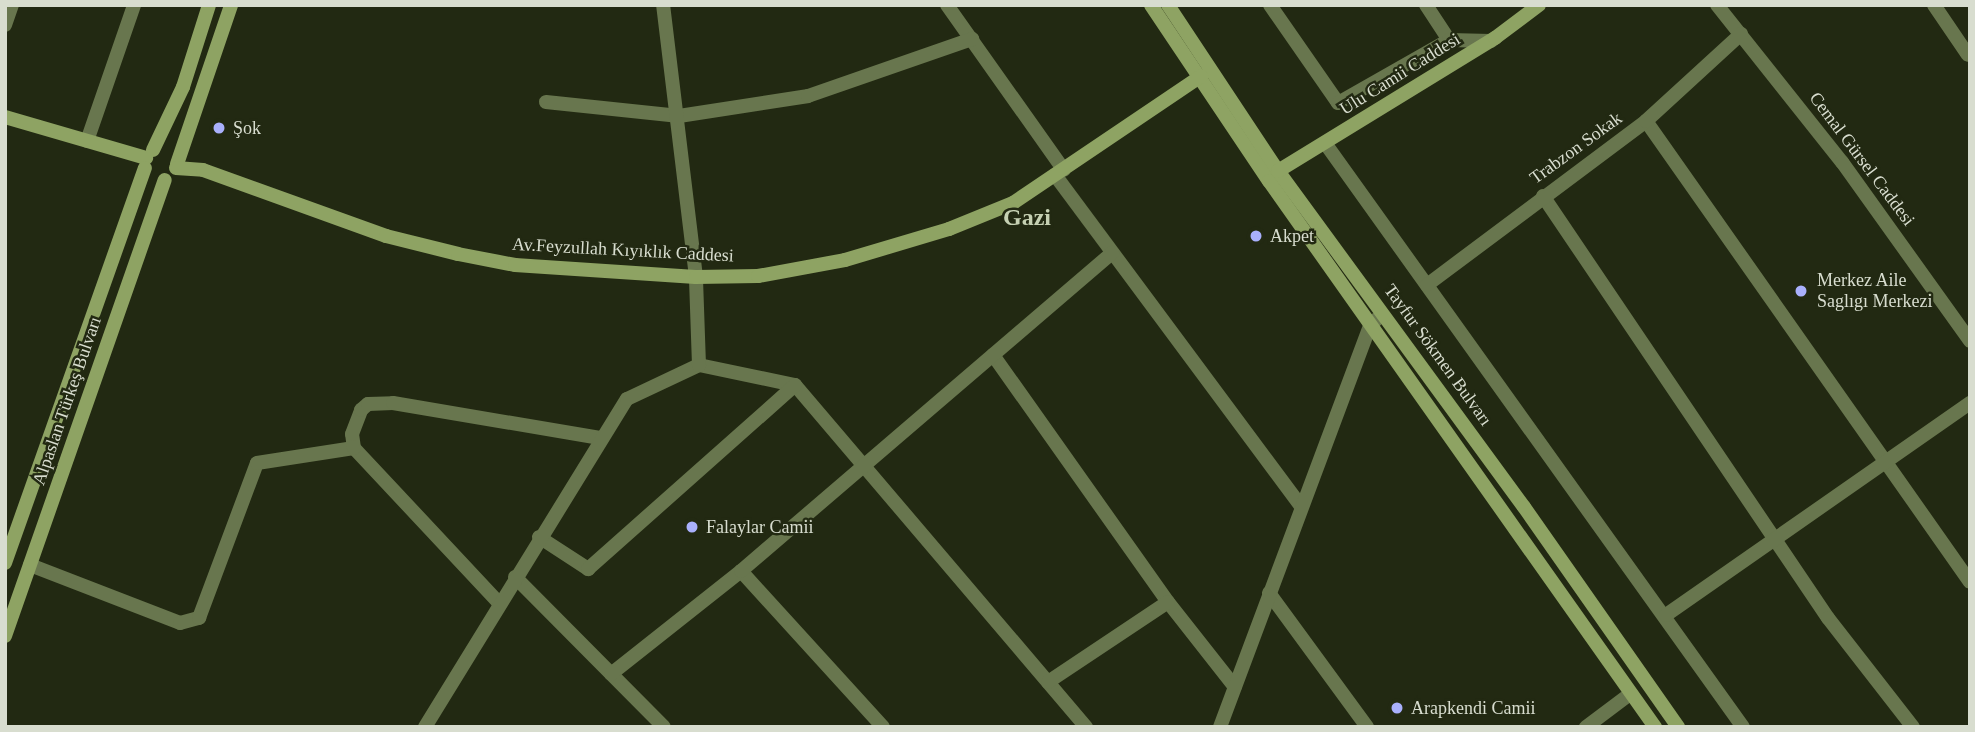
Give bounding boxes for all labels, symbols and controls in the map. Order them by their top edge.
street label: Ulu Camii Caddesi [1336,28,1464,120]
street label: Cemal Gürsel Caddesi [1805,88,1919,230]
street label: Trabzon Sokak [1526,107,1626,189]
place label: Şok [233,117,261,139]
marker: Şok [211,120,227,136]
district label: Gazi [1003,204,1051,232]
place label: Akpet [1270,225,1314,247]
marker: Akpet [1248,228,1264,244]
street label: Av.Feyzullah Kıyıklık Caddesi [512,233,734,267]
place label: Merkez Aile Saglıgı Merkezi [1817,270,1932,312]
street label: Tayfur Sökmen Bulvarı [1379,280,1497,430]
marker: Merkez Aile Saglıgı Merkezi [1791,281,1811,301]
street label: Alpaslan Türkeş Bulvarı [28,314,106,488]
place label: Falaylar Camii [706,516,813,538]
marker: Falaylar Camii [684,519,700,535]
place label: Arapkendi Camii [1411,697,1535,719]
marker: Arapkendi Camii [1389,700,1405,716]

